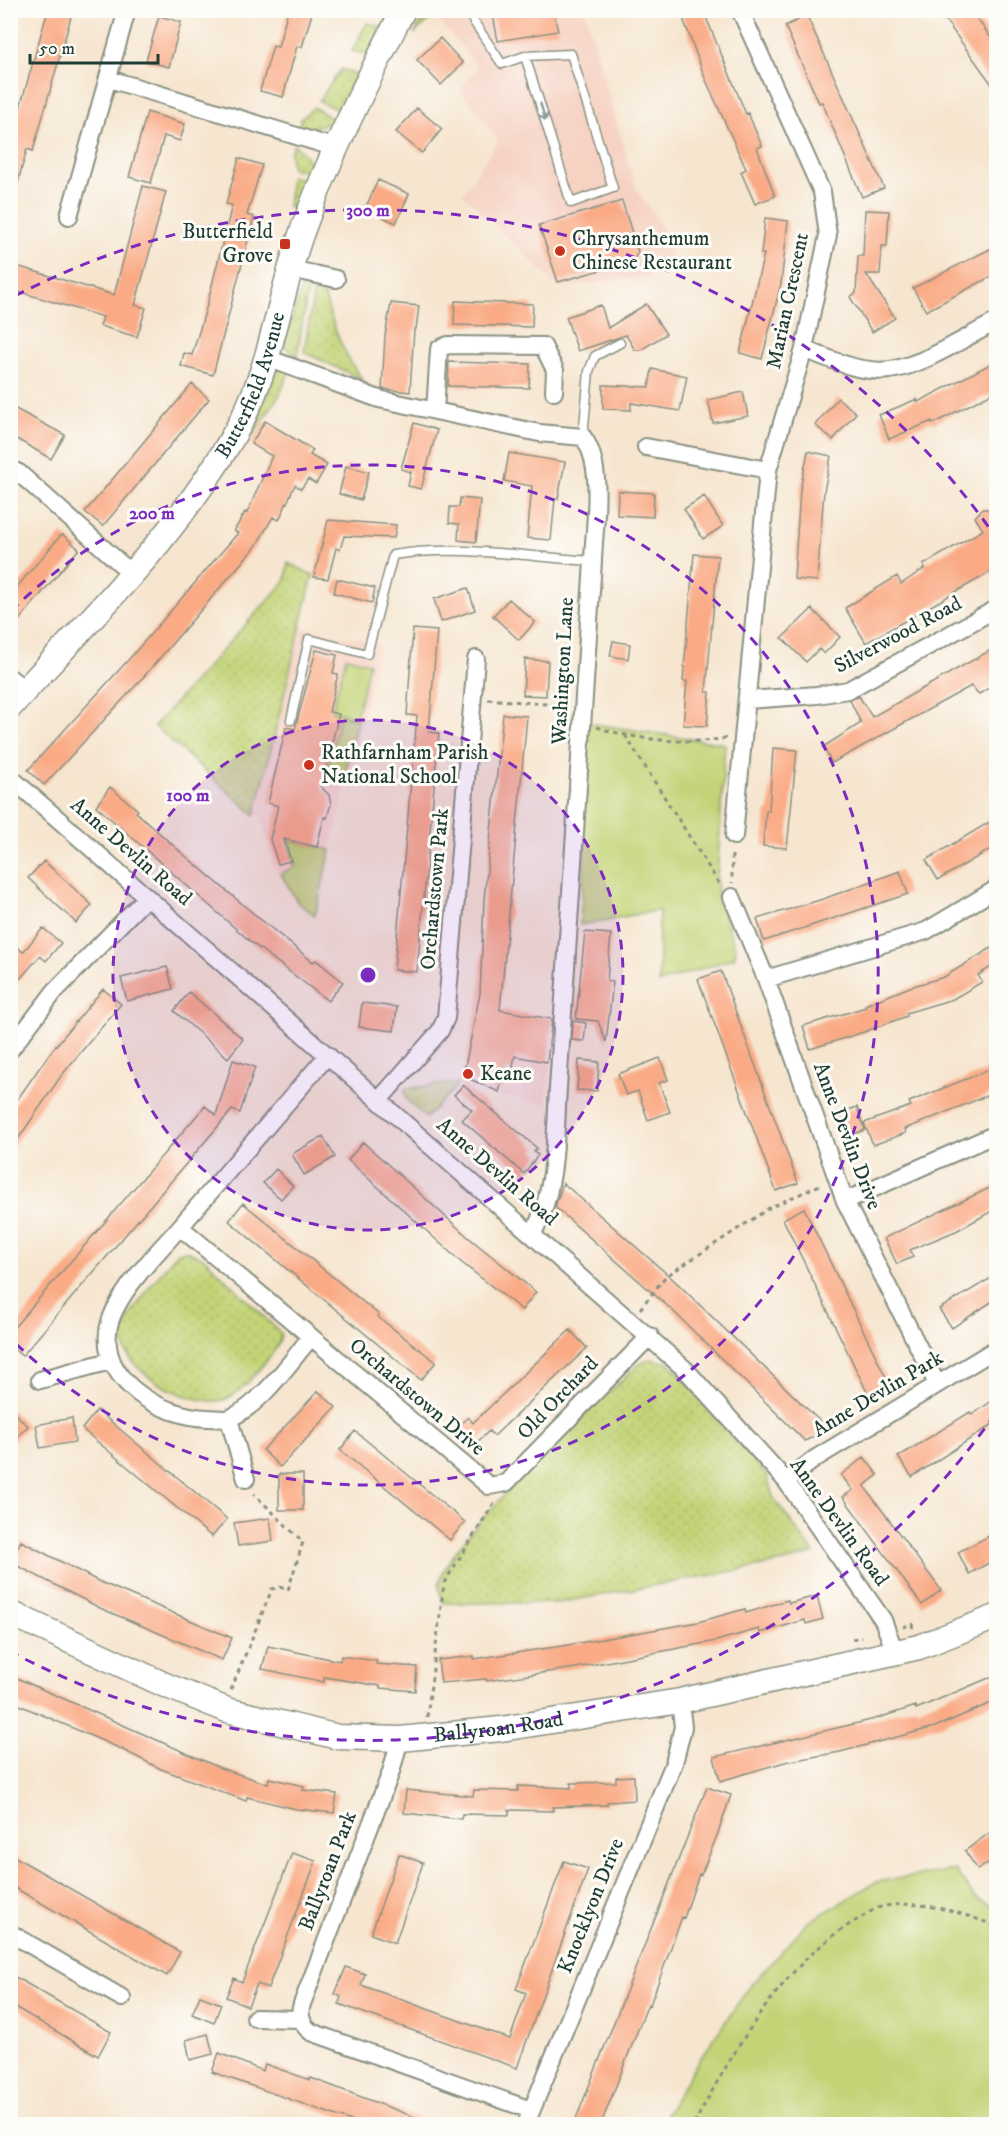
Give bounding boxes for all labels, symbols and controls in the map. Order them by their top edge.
scale bar [30,27,158,65]
text: 50 m [39,38,75,60]
one-way arrow [538,102,549,121]
text: 300 m [346,200,390,222]
place label: Butterfield Grove [182,219,274,269]
place label: Chrysanthemum Chinese Restaurant [572,226,732,276]
street label: Marian Crescent [761,230,815,371]
marker: Butterfield Grove [278,237,292,251]
marker: Chrysanthemum Chinese Restaurant [553,244,567,258]
street label: Butterfield Avenue [210,309,291,463]
text: 200 m [129,503,175,525]
street label: Silverwood Road [830,590,967,680]
street label: Washington Lane [546,596,580,746]
place label: Rathfarnham Parish National School [321,740,489,790]
marker: Rathfarnham Parish National School [302,758,316,772]
text: 100 m [166,785,210,807]
street label: Anne Devlin Road [65,792,197,912]
street label: Orchardstown Park [415,807,455,971]
centre of rings [358,965,378,985]
street label: Anne Devlin Drive [807,1059,887,1214]
place label: Keane [480,1061,532,1087]
marker: Keane [461,1067,475,1081]
street label: Anne Devlin Road [431,1112,563,1232]
street label: Orchardstown Drive [344,1333,490,1462]
street label: Anne Devlin Park [808,1344,949,1443]
street label: Old Orchard [512,1351,604,1445]
street label: Anne Devlin Road [784,1453,895,1592]
street label: Ballyroan Road [432,1706,566,1749]
street label: Ballyroan Park [293,1807,363,1935]
street label: Knocklyon Drive [552,1834,630,1977]

